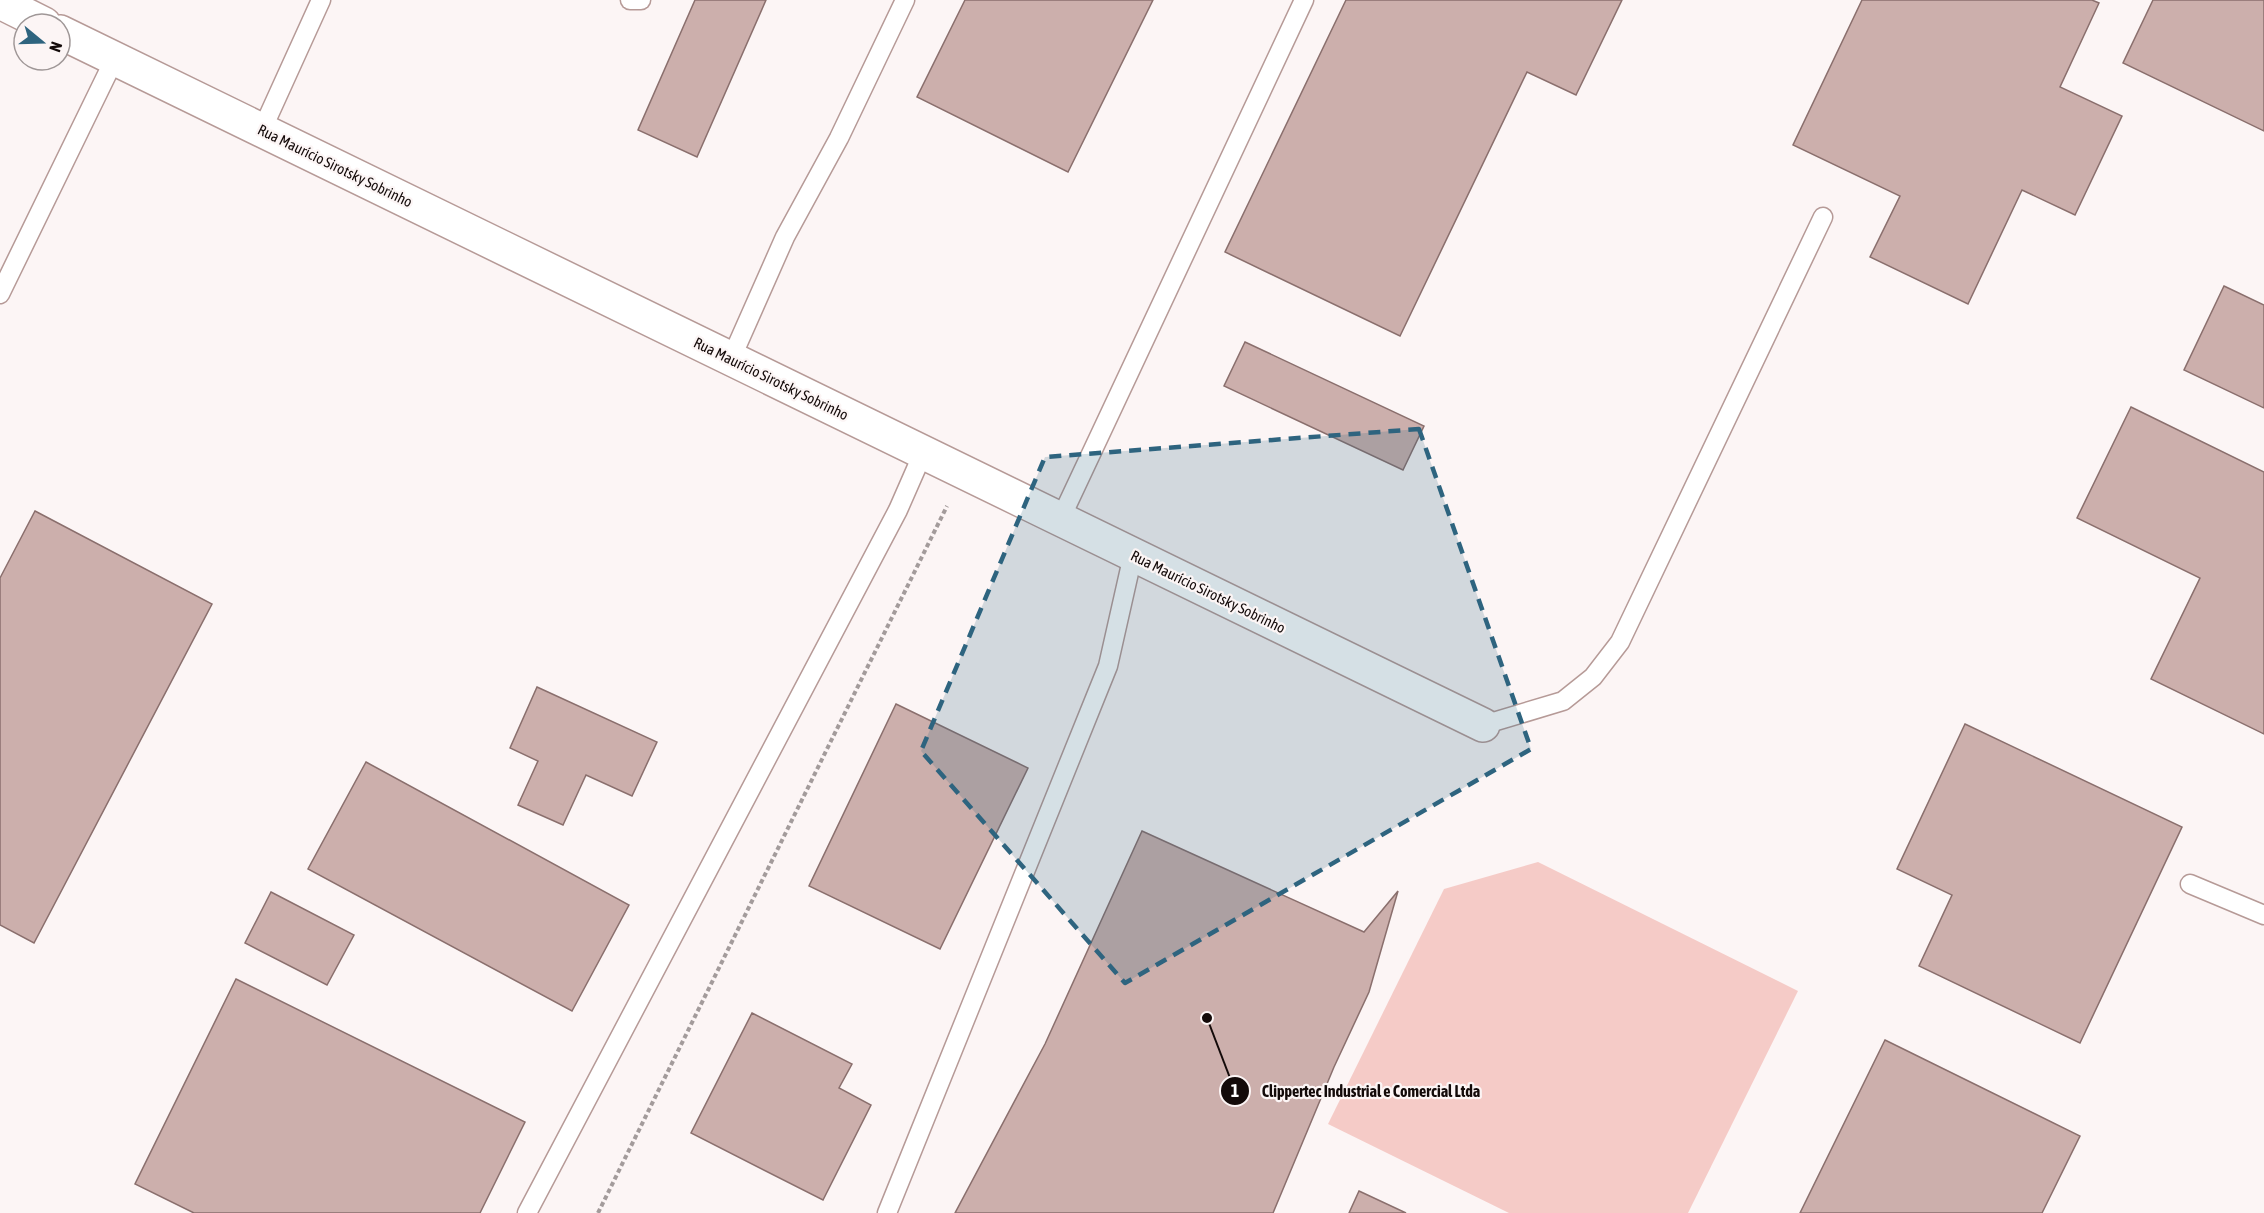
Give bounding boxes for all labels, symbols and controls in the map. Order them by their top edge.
north arrow [12,12,72,72]
text: N [46,39,66,54]
street label: Rua Maurício Sirotsky Sobrinho [255,121,415,210]
street label: Rua Maurício Sirotsky Sobrinho [691,334,851,423]
street label: Rua Maurício Sirotsky Sobrinho [1128,547,1288,636]
callout: Clippertec Industrial e Comercial Ltda [1220,1074,1493,1108]
text: 1 [1231,1080,1239,1101]
text: Clippertec Industrial e Comercial Ltda [1262,1082,1480,1100]

